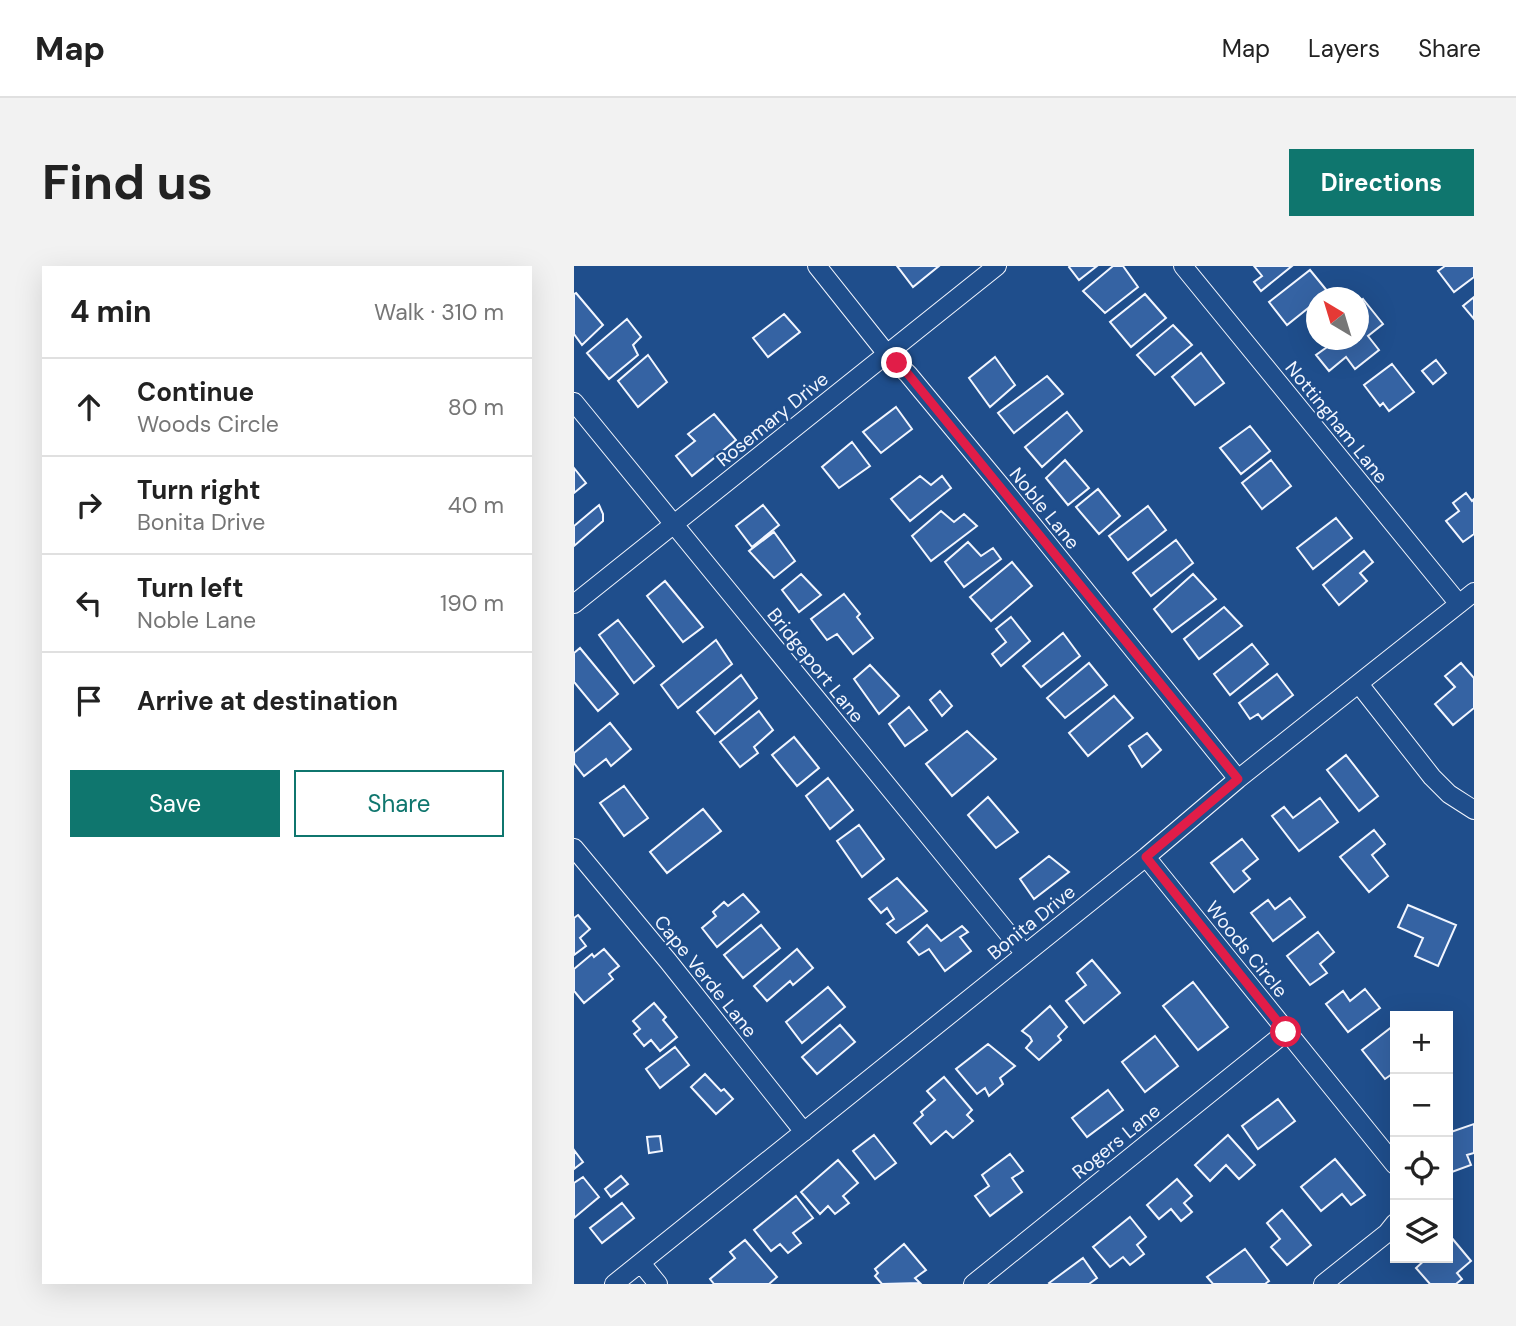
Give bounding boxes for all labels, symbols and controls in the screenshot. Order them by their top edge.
text: Map [35,27,105,70]
text: Map [1222,33,1270,64]
text: Layers [1308,33,1380,64]
text: Share [1418,33,1481,64]
button: Directions [1289,149,1474,216]
text: Find us [42,150,213,214]
north arrow [1306,287,1369,350]
text: 4 min [70,292,152,331]
text: Walk · 310 m [374,297,504,327]
route end [881,347,912,378]
street label: Nottingham Lane [1280,356,1394,489]
street label: Rosemary Drive [711,366,834,472]
text: Continue [137,375,254,409]
icon: ahead [70,388,108,426]
text: 80 m [448,392,504,422]
text: Woods Circle [137,409,279,439]
street label: Noble Lane [1004,462,1085,554]
text: Turn right [137,473,261,507]
icon: right [70,486,108,524]
text: 40 m [448,490,504,520]
text: Bonita Drive [137,507,265,537]
text: Turn left [137,571,244,605]
icon: left [70,584,108,622]
text: 190 m [440,588,504,618]
street label: Bridgeport Lane [762,603,870,728]
text: Noble Lane [137,605,256,635]
icon: arrive [70,682,108,720]
text: Arrive at destination [137,684,398,718]
button: Save [70,770,280,837]
button: Share [294,770,504,837]
street label: Bonita Drive [982,879,1080,965]
street label: Woods Circle [1200,896,1293,1003]
street label: Cape Verde Lane [649,910,763,1043]
map controls [1390,1011,1453,1263]
button: + [1390,1011,1453,1074]
route start [1270,1016,1301,1047]
button: − [1390,1074,1453,1137]
street label: Rogers Lane [1067,1098,1165,1185]
button: locate [1390,1137,1453,1200]
button: layers [1390,1200,1453,1263]

